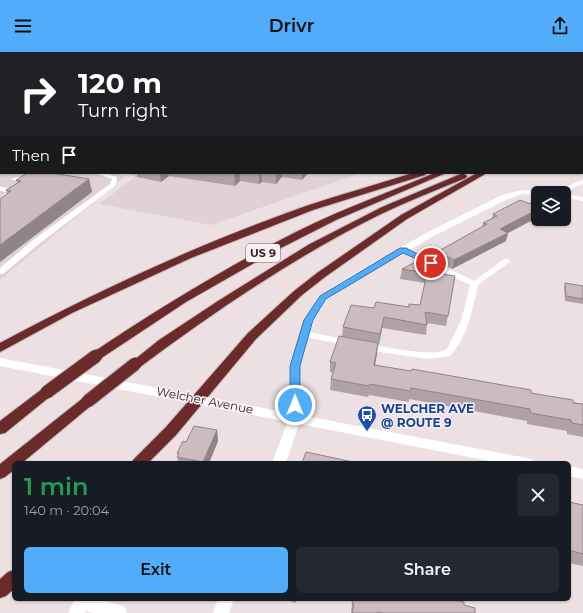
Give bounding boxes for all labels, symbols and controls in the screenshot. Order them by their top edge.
icon: menu [12,15,34,37]
text: Drivr [269,15,314,37]
icon: share [549,15,571,37]
text: 120 m [78,66,162,100]
icon: right [12,68,64,120]
text: Turn right [78,100,168,122]
icon: arrive [58,144,80,166]
text: Then [12,146,50,165]
map controls [531,186,571,226]
button: layers [531,186,571,226]
road number: US 9 [246,244,280,262]
pin [414,246,448,280]
icon: arrive [420,252,442,274]
street label: Welcher Avenue [155,383,255,417]
position arrow [274,384,316,426]
place label: WELCHER AVE @ ROUTE 9 [381,401,474,430]
bus stop icon: WELCHER AVE @ ROUTE 9 [356,404,378,432]
text: 1 min [24,472,88,501]
button: close [517,474,559,516]
text: 140 m · 20:04 [24,502,109,518]
button: Exit [24,547,288,593]
button: Share [296,547,559,593]

